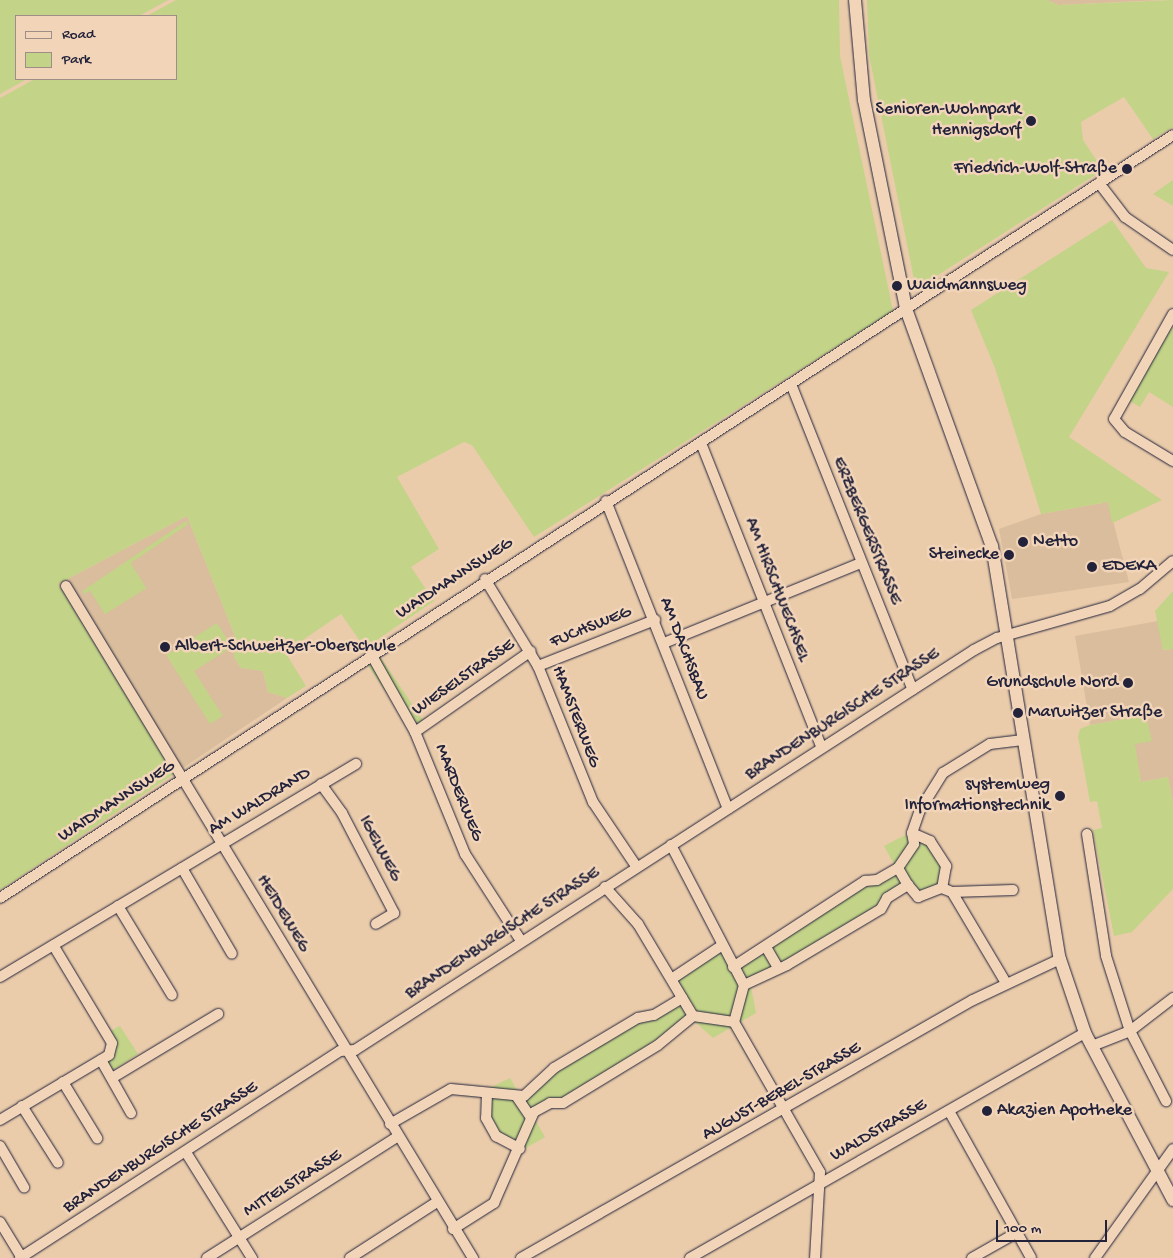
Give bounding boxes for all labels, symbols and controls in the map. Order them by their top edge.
legend [15,15,178,80]
text: Road [62,26,95,44]
text: Park [62,51,91,69]
place label: Senioren-Wohnpark Hennigsdorf [876,100,1021,142]
marker: Senioren-Wohnpark Hennigsdorf [1025,115,1037,127]
place label: Friedrich-Wolf-Straße [954,158,1117,180]
marker: Friedrich-Wolf-Straße [1121,163,1133,175]
place label: Waidmannsweg [907,275,1027,297]
marker: Waidmannsweg [891,280,903,292]
street label: ERZBERGERSTRASSE [827,454,905,608]
street label: AM HIRSCHWECHSEL [739,515,813,665]
place label: Netto [1033,531,1078,553]
street label: WAIDMANNSWEG [393,533,517,625]
marker: Netto [1017,536,1029,548]
place label: Steinecke [929,544,999,566]
marker: Steinecke [1003,549,1015,561]
place label: EDEKA [1102,556,1157,578]
marker: EDEKA [1086,561,1098,573]
street label: AM DACHSBAU [654,595,712,703]
street label: FUCHSWEG [547,602,635,654]
street label: WIESELSTRASSE [409,635,519,721]
place label: Albert-Schweitzer-Oberschule [175,636,396,658]
marker: Albert-Schweitzer-Oberschule [159,641,171,653]
street label: BRANDENBURGISCHE STRASSE [742,644,944,786]
street label: HAMSTERWEG [546,663,604,771]
place label: Grundschule Nord [986,672,1118,694]
marker: Grundschule Nord [1122,677,1134,689]
place label: Marwitzer Straße [1028,702,1162,724]
marker: Marwitzer Straße [1012,707,1024,719]
street label: MARDERWEG [429,741,487,845]
street label: WAIDMANNSWEG [55,756,179,848]
street label: AM WALDRAND [205,763,315,841]
place label: systemweg Informationstechnik [904,775,1050,818]
marker: systemweg Informationstechnik [1054,790,1066,802]
street label: IGELWEG [353,812,405,886]
street label: BRANDENBURGISCHE STRASSE [402,863,604,1005]
street label: HEIDEWEG [250,871,314,957]
street label: AUGUST-BEBEL-STRASSE [699,1038,865,1146]
street label: BRANDENBURGISCHE STRASSE [60,1077,262,1219]
street label: WALDSTRASSE [827,1095,931,1167]
place label: Akazien Apotheke [997,1100,1132,1122]
marker: Akazien Apotheke [981,1105,993,1117]
street label: MITTELSTRASSE [240,1145,346,1223]
scale bar [998,1210,1109,1242]
text: 100 m [1004,1220,1041,1238]

